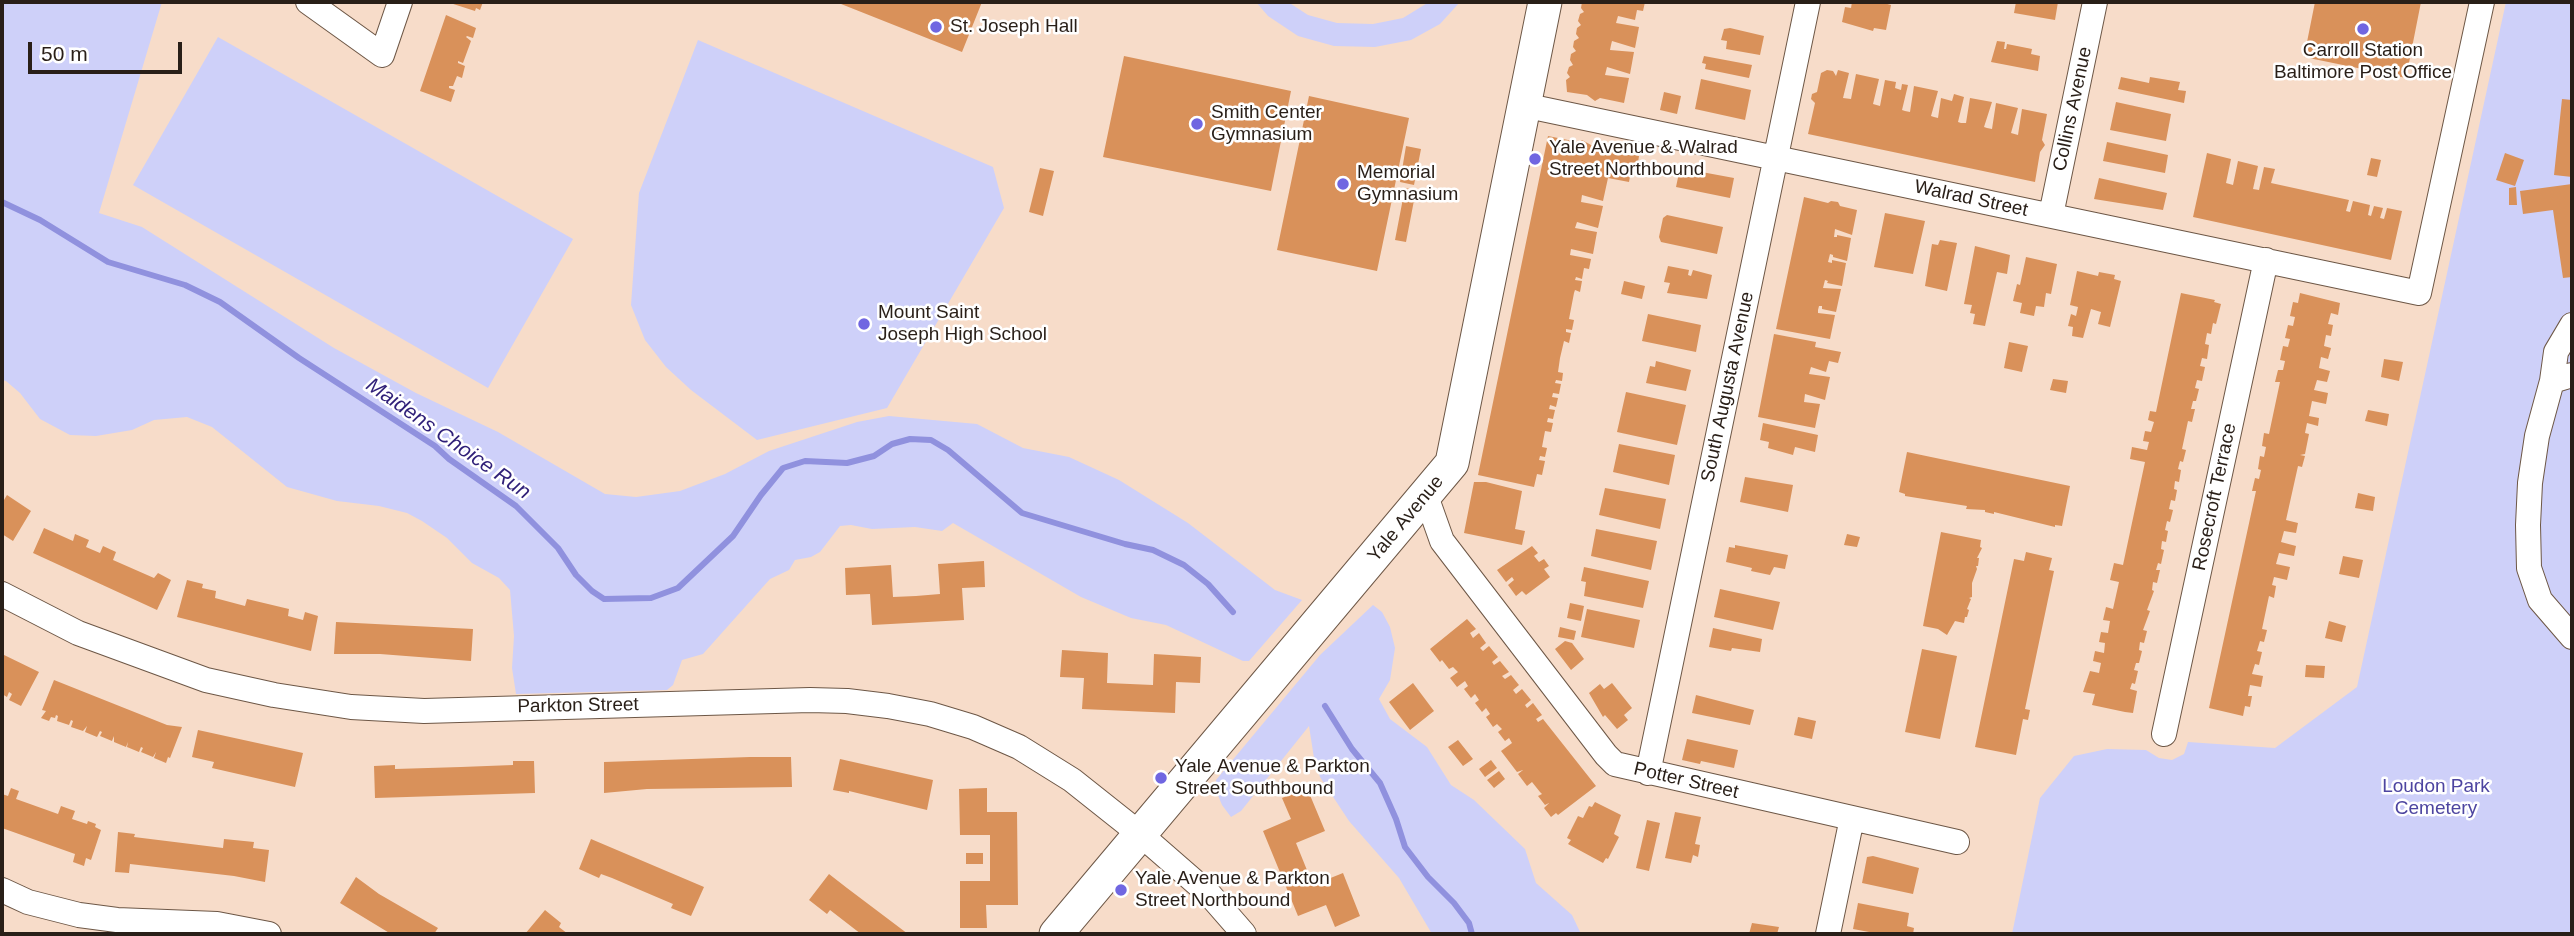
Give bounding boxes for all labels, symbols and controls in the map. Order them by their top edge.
place label: St. Joseph Hall [950,16,1078,38]
marker: St. Joseph Hall [928,19,944,35]
marker: Carroll Station Baltimore Post Office [2355,21,2371,37]
scale bar [32,28,186,72]
place label: Carroll Station Baltimore Post Office [2274,40,2452,84]
text: 50 m [41,42,88,65]
street label: Collins Avenue [2049,45,2097,173]
place label: Smith Center Gymnasium [1211,102,1322,146]
marker: Smith Center Gymnasium [1189,116,1205,132]
place label: Yale Avenue & Walrad Street Northbound [1549,137,1738,181]
marker: Yale Avenue & Walrad Street Northbound [1527,151,1543,167]
place label: Memorial Gymnasium [1357,162,1458,206]
marker: Memorial Gymnasium [1335,176,1351,192]
street label: Walrad Street [1912,176,2030,222]
street label: South Augusta Avenue [1697,290,1759,484]
place label: Mount Saint Joseph High School [878,302,1047,346]
marker: Mount Saint Joseph High School [856,316,872,332]
water label: Maidens Choice Run [361,373,535,505]
street label: Rosecroft Terrace [2188,421,2242,573]
street label: Yale Avenue [1363,471,1449,567]
street label: Parkton Street [517,694,639,718]
place label: Yale Avenue & Parkton Street Southbound [1175,756,1370,800]
street label: Potter Street [1631,758,1741,804]
marker: Yale Avenue & Parkton Street Southbound [1153,770,1169,786]
park label: Loudon Park Cemetery [2382,776,2490,820]
place label: Yale Avenue & Parkton Street Northbound [1135,868,1330,912]
marker: Yale Avenue & Parkton Street Northbound [1113,882,1129,898]

